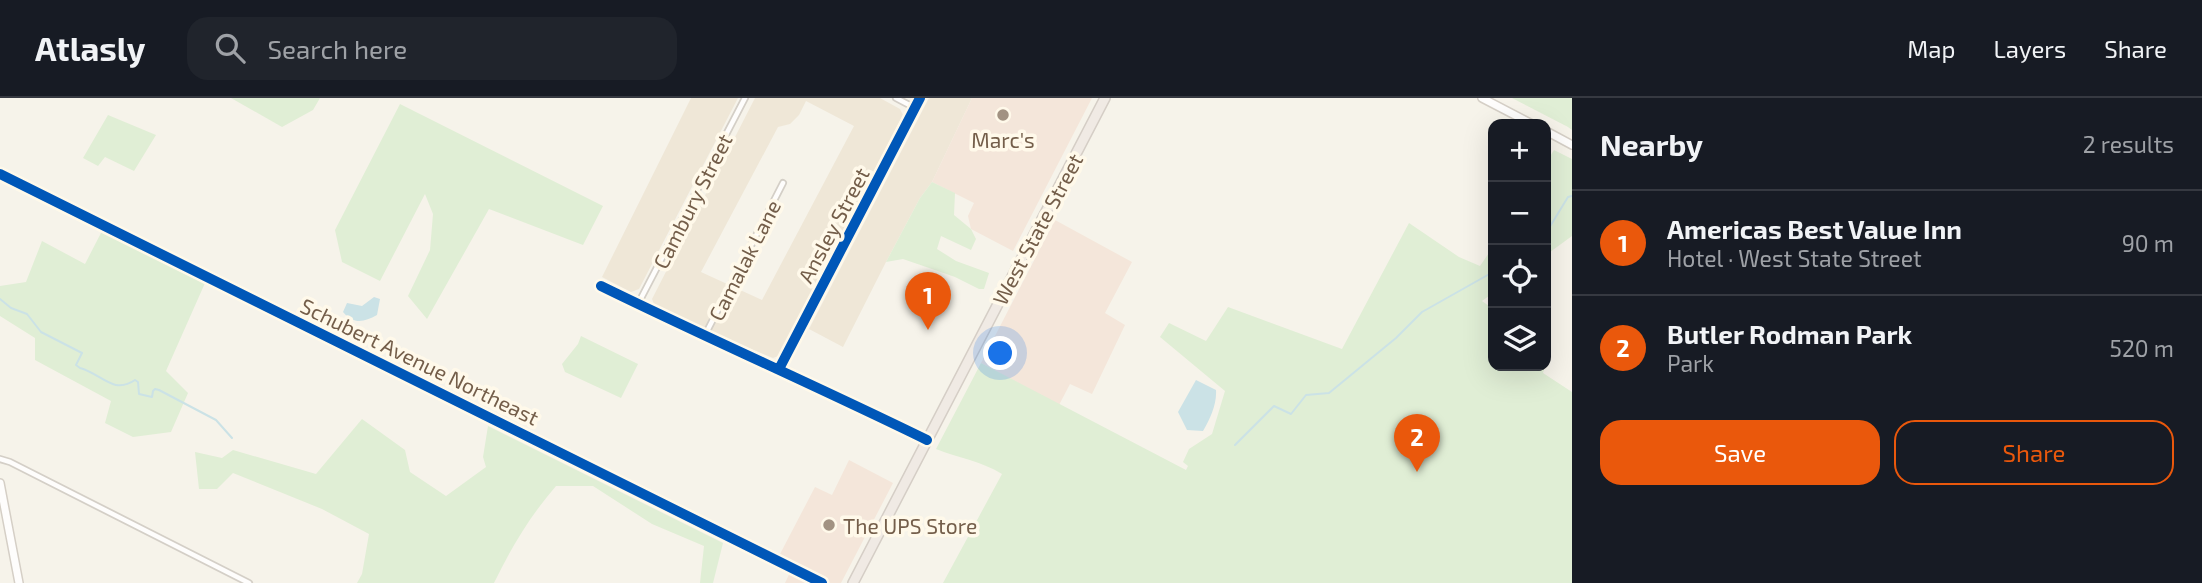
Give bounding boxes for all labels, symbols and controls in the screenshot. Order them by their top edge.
search box [187,17,677,80]
text: Atlasly [35,28,145,68]
icon: search [211,29,249,67]
text: Search here [267,33,407,64]
text: Map [1907,34,1955,63]
text: Layers [1993,34,2066,63]
text: Share [2104,34,2167,63]
marker: Marc's [995,107,1011,123]
map controls [1488,119,1551,371]
button: + [1488,119,1551,182]
text: Nearby [1600,126,1703,162]
place label: Marc's [971,127,1035,152]
street label: Cambury Street [647,129,737,273]
text: 2 results [2083,130,2174,158]
street label: West State Street [987,149,1087,309]
street label: Ansley Street [792,163,874,287]
button: − [1488,182,1551,245]
street label: Camalak Lane [703,195,785,325]
text: Americas Best Value Inn [1667,213,1962,244]
text: 1 [1618,229,1628,257]
text: 90 m [2122,229,2174,257]
text: Hotel · West State Street [1667,244,1922,272]
button: locate [1488,245,1551,308]
pin: 1 [905,272,951,330]
street label: Schubert Avenue Northeast [297,292,543,430]
button: layers [1488,308,1551,371]
text: Butler Rodman Park [1667,318,1912,349]
text: 2 [1616,334,1630,362]
text: 520 m [2110,334,2174,362]
your location [983,336,1017,370]
text: Park [1667,349,1714,377]
pin: 2 [1394,414,1440,472]
button: Save [1600,420,1880,485]
button: Share [1894,420,2174,485]
place label: The UPS Store [843,513,977,538]
marker: The UPS Store [821,517,837,533]

